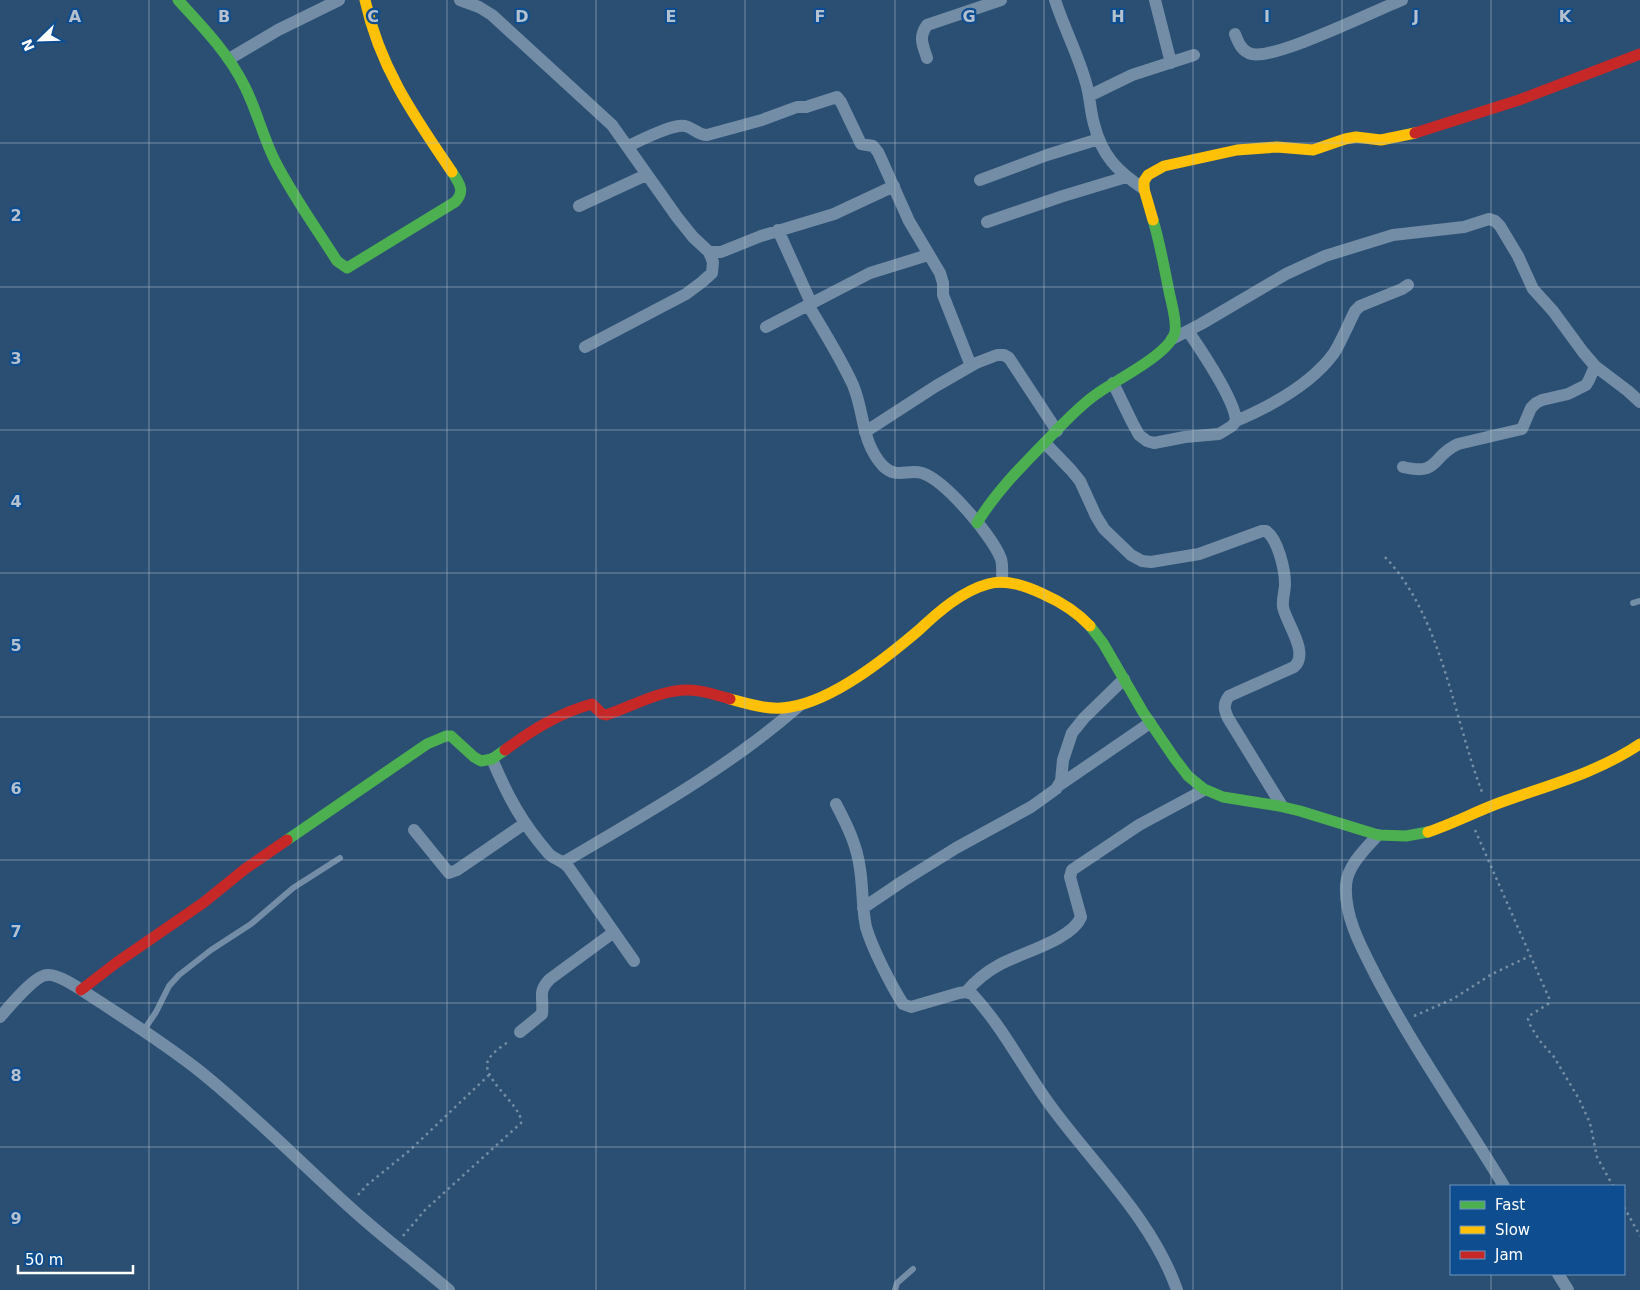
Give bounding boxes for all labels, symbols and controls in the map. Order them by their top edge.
text: A [69,7,82,26]
text: B [218,7,230,26]
text: C [367,7,379,26]
text: D [515,7,529,26]
text: E [666,7,676,26]
text: F [815,7,825,26]
text: G [962,7,976,26]
text: H [1111,7,1125,26]
text: I [1264,7,1270,26]
text: J [1412,7,1419,26]
text: K [1559,7,1572,26]
north arrow [15,15,65,65]
text: N [18,37,38,54]
text: 2 [10,206,22,225]
text: 3 [10,349,22,368]
text: 4 [10,492,22,511]
text: 5 [10,636,22,655]
text: 6 [10,779,22,798]
text: 7 [10,922,22,941]
text: 8 [10,1066,22,1085]
legend [1450,1185,1625,1275]
text: Fast [1495,1196,1525,1214]
text: 9 [10,1209,22,1228]
text: Slow [1495,1221,1530,1239]
scale bar [18,1242,132,1274]
text: Jam [1494,1246,1523,1264]
text: 50 m [25,1251,63,1269]

